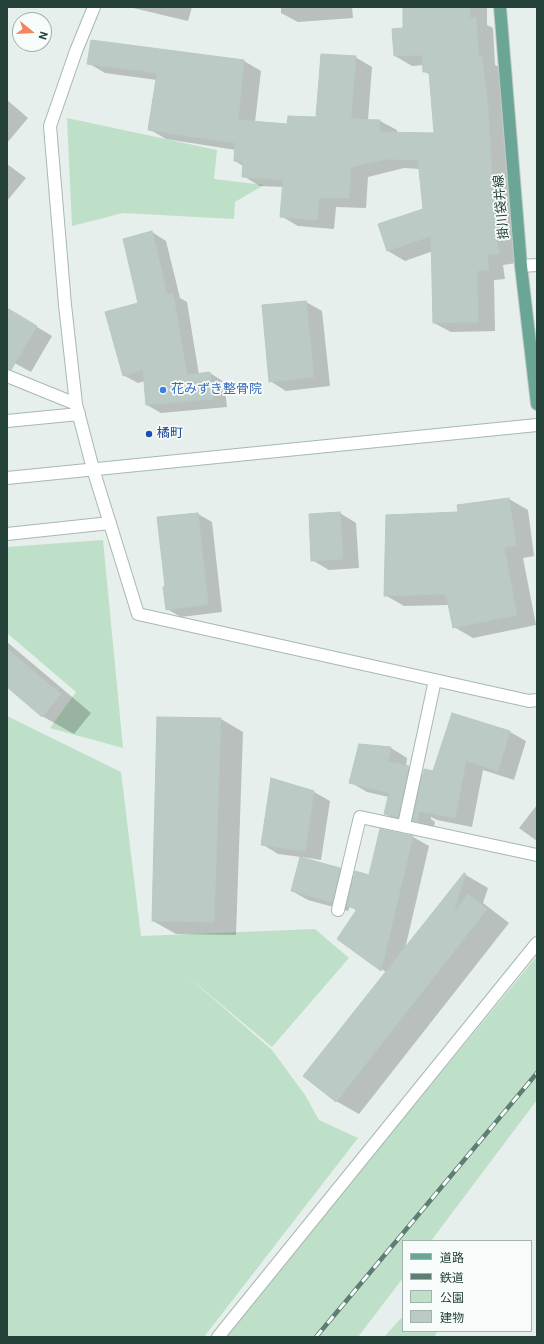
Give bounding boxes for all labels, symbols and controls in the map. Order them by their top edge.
north arrow [12,12,52,52]
text: N [36,30,50,41]
street label: 掛川袋井線 [491,174,513,240]
place label: 花みずき整骨院 [171,382,262,398]
marker: 花みずき整骨院 [158,385,168,395]
place label: 橘町 [157,426,183,442]
marker: 橘町 [144,429,154,439]
legend [402,1240,532,1332]
text: 道路 [440,1251,464,1265]
text: 鉄道 [440,1271,464,1285]
text: 公園 [440,1291,464,1305]
text: 建物 [440,1311,464,1325]

